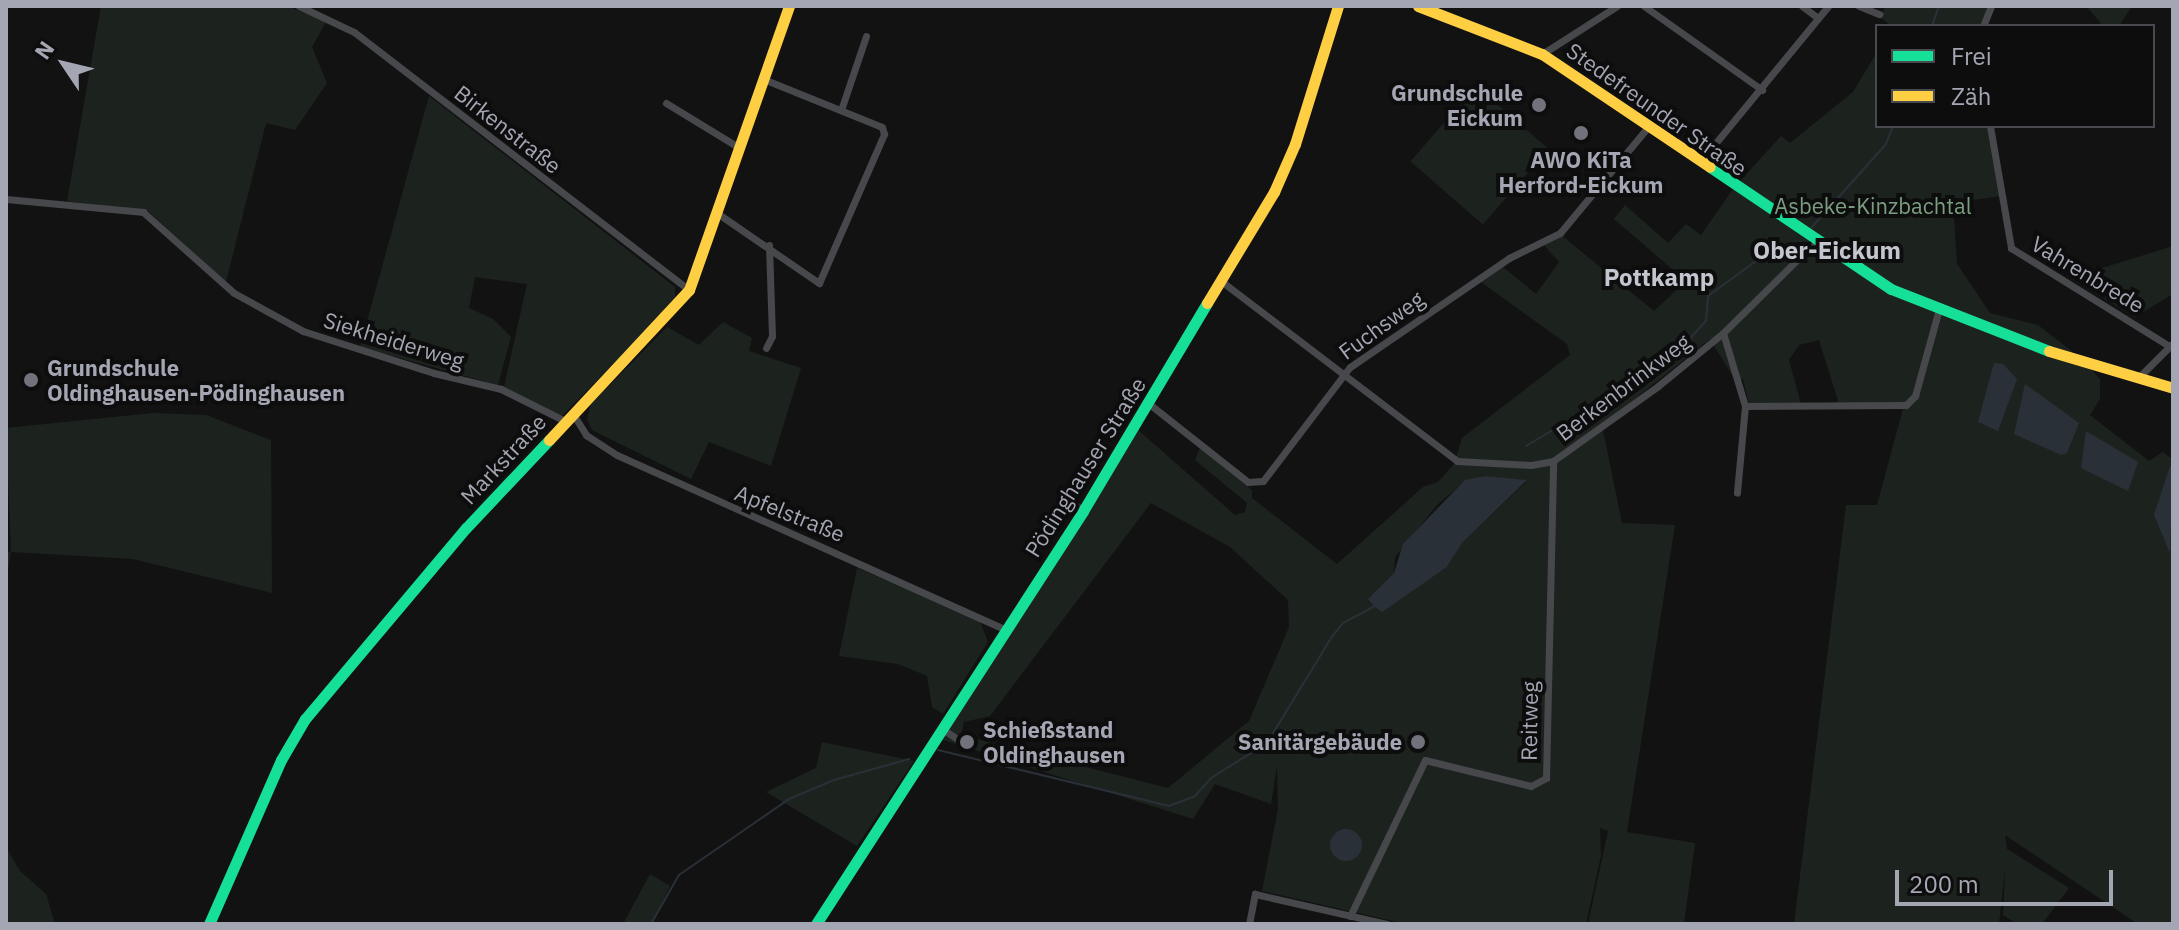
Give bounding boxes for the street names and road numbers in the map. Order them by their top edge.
street label: Stedefreunder Straße [1562,37,1752,181]
street label: Birkenstraße [449,79,567,179]
street label: Vahrenbrede [2027,230,2149,318]
street label: Fuchsweg [1333,285,1429,365]
street label: Siekheiderweg [321,306,467,374]
street label: Berkenbrinkweg [1551,328,1695,446]
street label: Pödinghauser Straße [1019,372,1151,562]
street label: Markstraße [455,409,551,509]
street label: Apfelstraße [731,479,849,547]
street label: Reitweg [1515,681,1543,761]

